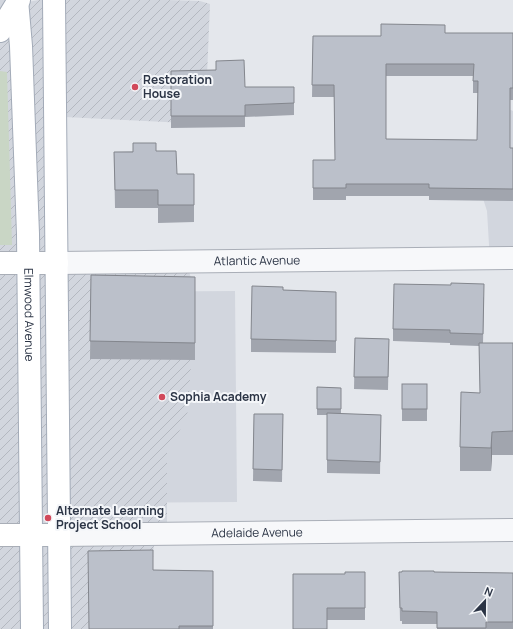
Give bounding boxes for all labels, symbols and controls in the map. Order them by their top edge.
place label: Restoration House [143,71,212,102]
marker: Restoration House [130,82,140,92]
street label: Atlantic Avenue [214,251,300,269]
street label: Elmwood Avenue [20,268,38,362]
place label: Sophia Academy [170,388,267,405]
marker: Sophia Academy [157,392,167,402]
place label: Alternate Learning Project School [56,502,164,533]
marker: Alternate Learning Project School [43,513,53,523]
street label: Adelaide Avenue [211,523,303,541]
north arrow [465,581,505,621]
text: N [482,583,495,600]

